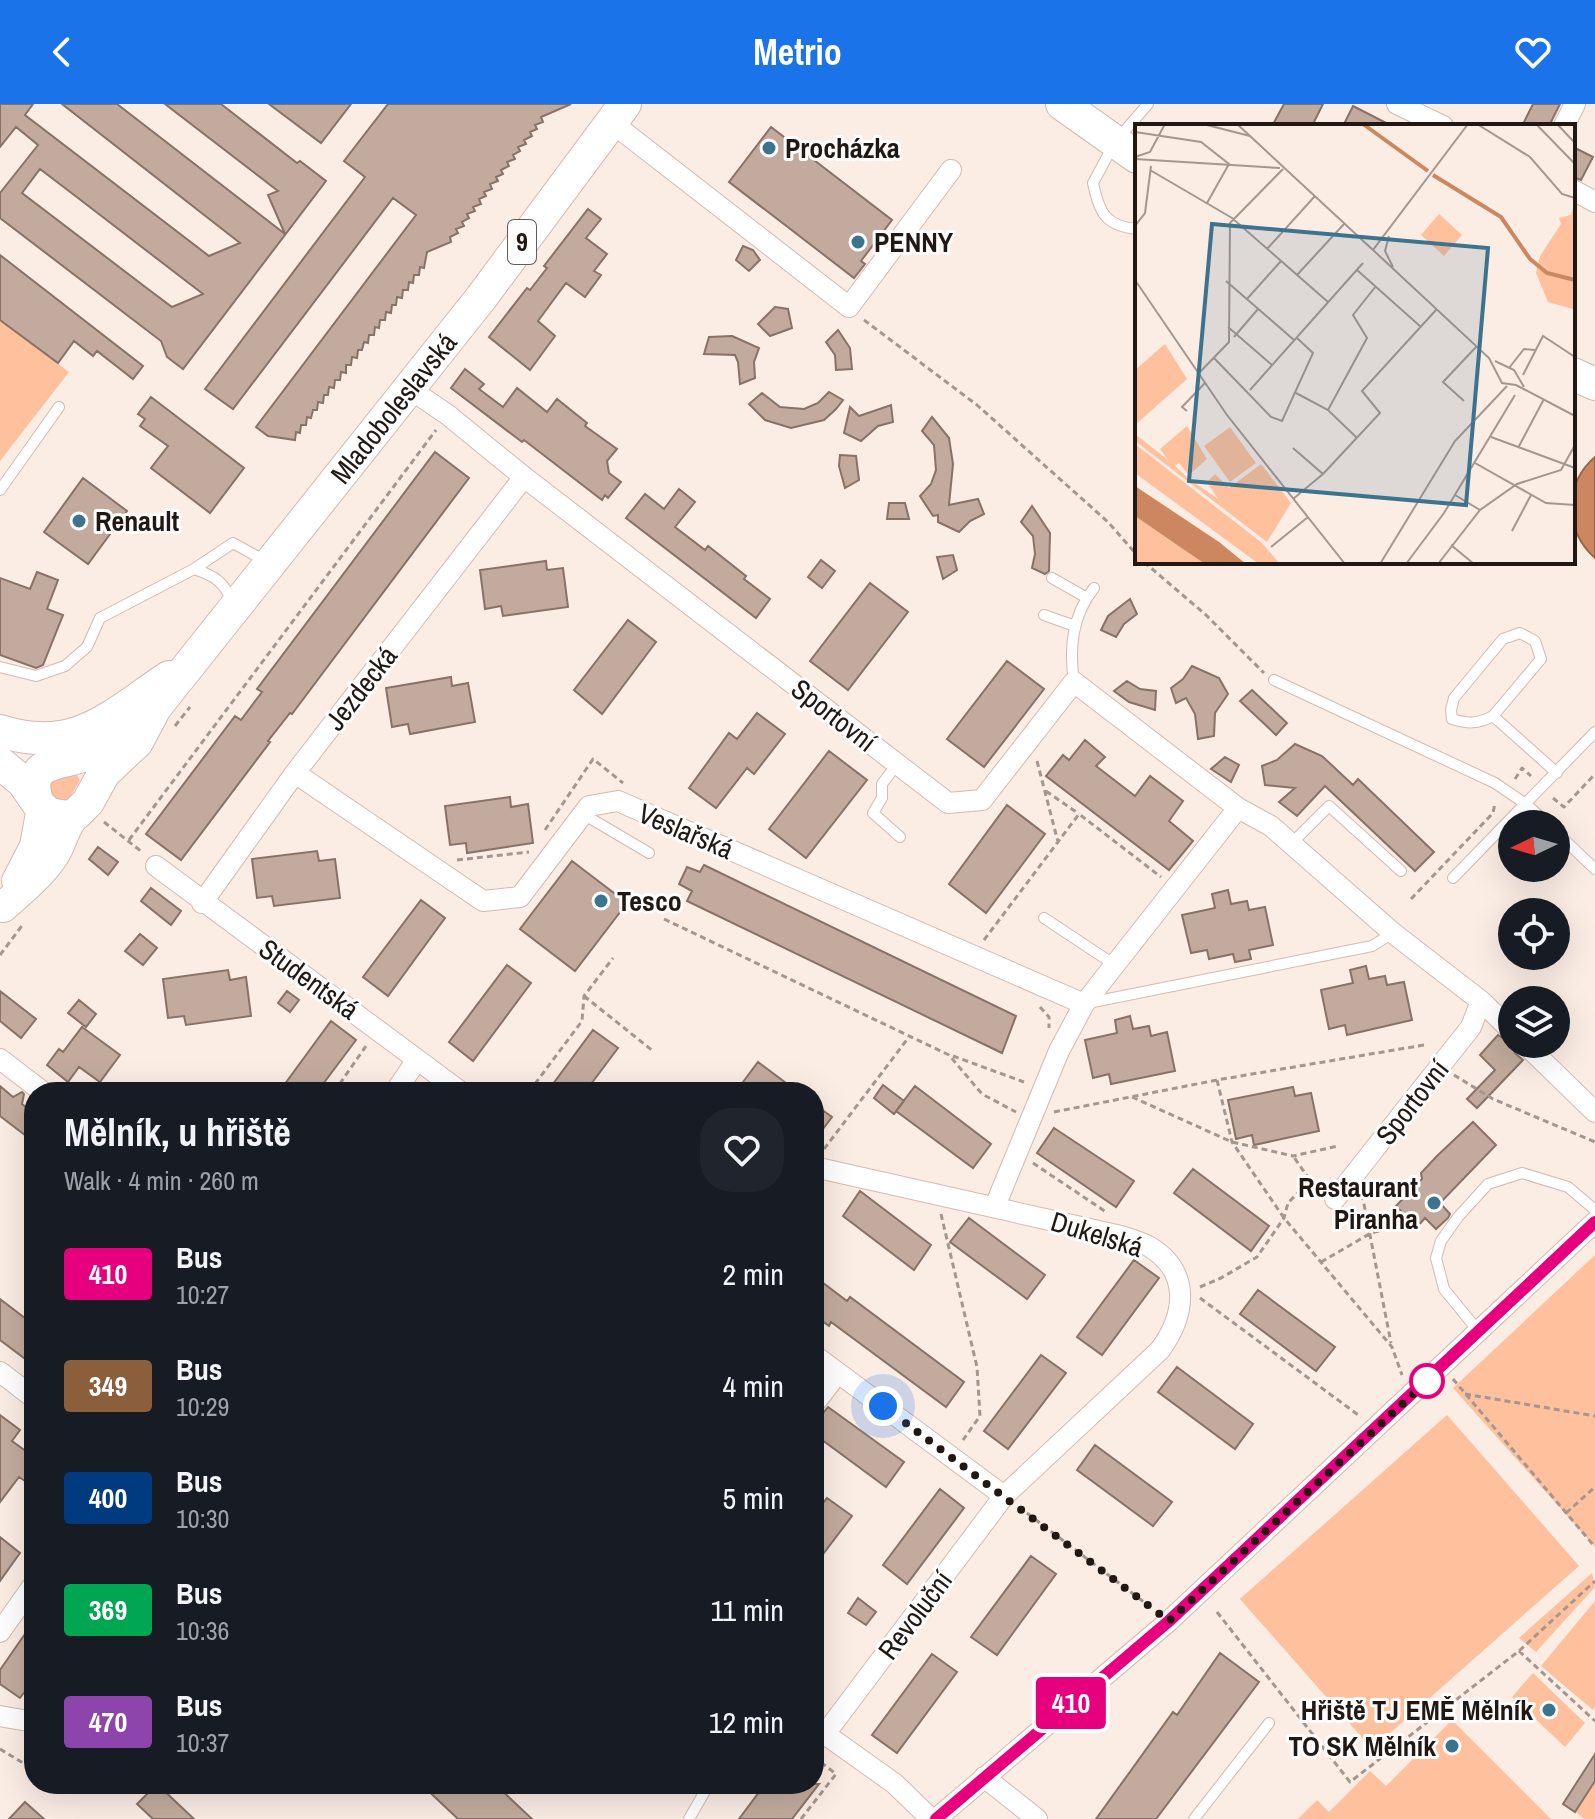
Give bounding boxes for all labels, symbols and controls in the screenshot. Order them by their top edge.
text: Metrio [753,28,842,76]
icon: back [40,30,84,74]
icon: heart [1511,30,1555,74]
inset map [1135,124,1575,564]
place label: Procházka [785,129,900,167]
marker: Procházka [760,139,778,157]
road number: 9 [508,220,536,264]
place label: PENNY [874,223,954,261]
marker: PENNY [849,233,867,251]
street label: Mladoboleslavská [322,325,465,491]
place label: Renault [95,502,180,540]
marker: Renault [70,512,88,530]
street label: Jezdecká [316,638,406,738]
street label: Sportovní [784,670,885,761]
street label: Veslařská [633,794,739,868]
north arrow [1498,810,1570,882]
map controls [1498,810,1570,1058]
place label: Tesco [617,882,682,920]
marker: Tesco [592,892,610,910]
button: locate [1498,898,1570,970]
street label: Studentská [251,930,367,1028]
button: layers [1498,986,1570,1058]
street label: Sportovní [1367,1051,1458,1152]
text: Mělník, u hřiště [64,1107,291,1158]
button: heart [700,1108,784,1192]
text: Walk · 4 min · 260 m [64,1163,259,1198]
place label: Restaurant Piranha [1298,1168,1418,1238]
marker: Restaurant Piranha [1425,1194,1443,1212]
street label: Dukelská [1046,1202,1148,1266]
text: Bus [176,1237,222,1277]
text: 2 min [722,1254,784,1294]
text: 410 [89,1255,127,1293]
text: 10:27 [176,1277,229,1312]
text: Bus [176,1349,222,1389]
unlabelled marker [1410,1364,1444,1398]
text: 4 min [722,1366,784,1406]
text: 349 [89,1367,127,1405]
your location [863,1386,903,1426]
text: 10:29 [176,1389,229,1424]
text: Bus [176,1461,222,1501]
text: 5 min [722,1478,784,1518]
text: 400 [89,1479,127,1517]
text: 10:30 [176,1501,229,1536]
street label: Revoluční [869,1562,961,1667]
text: Bus [176,1573,222,1613]
text: 11 min [711,1590,784,1630]
text: 369 [89,1591,127,1629]
text: 10:36 [176,1613,229,1648]
line badge: 410 [1025,1677,1117,1729]
text: 410 [1052,1684,1090,1722]
text: Bus [176,1685,222,1725]
place label: Hřiště TJ EMĚ Mělník [1301,1691,1533,1729]
marker: Hřiště TJ EMĚ Mělník [1540,1701,1558,1719]
text: 12 min [709,1702,784,1742]
text: 470 [89,1703,127,1741]
text: 10:37 [176,1725,229,1760]
place label: TO SK Mělník [1288,1727,1436,1765]
marker: TO SK Mělník [1443,1737,1461,1755]

